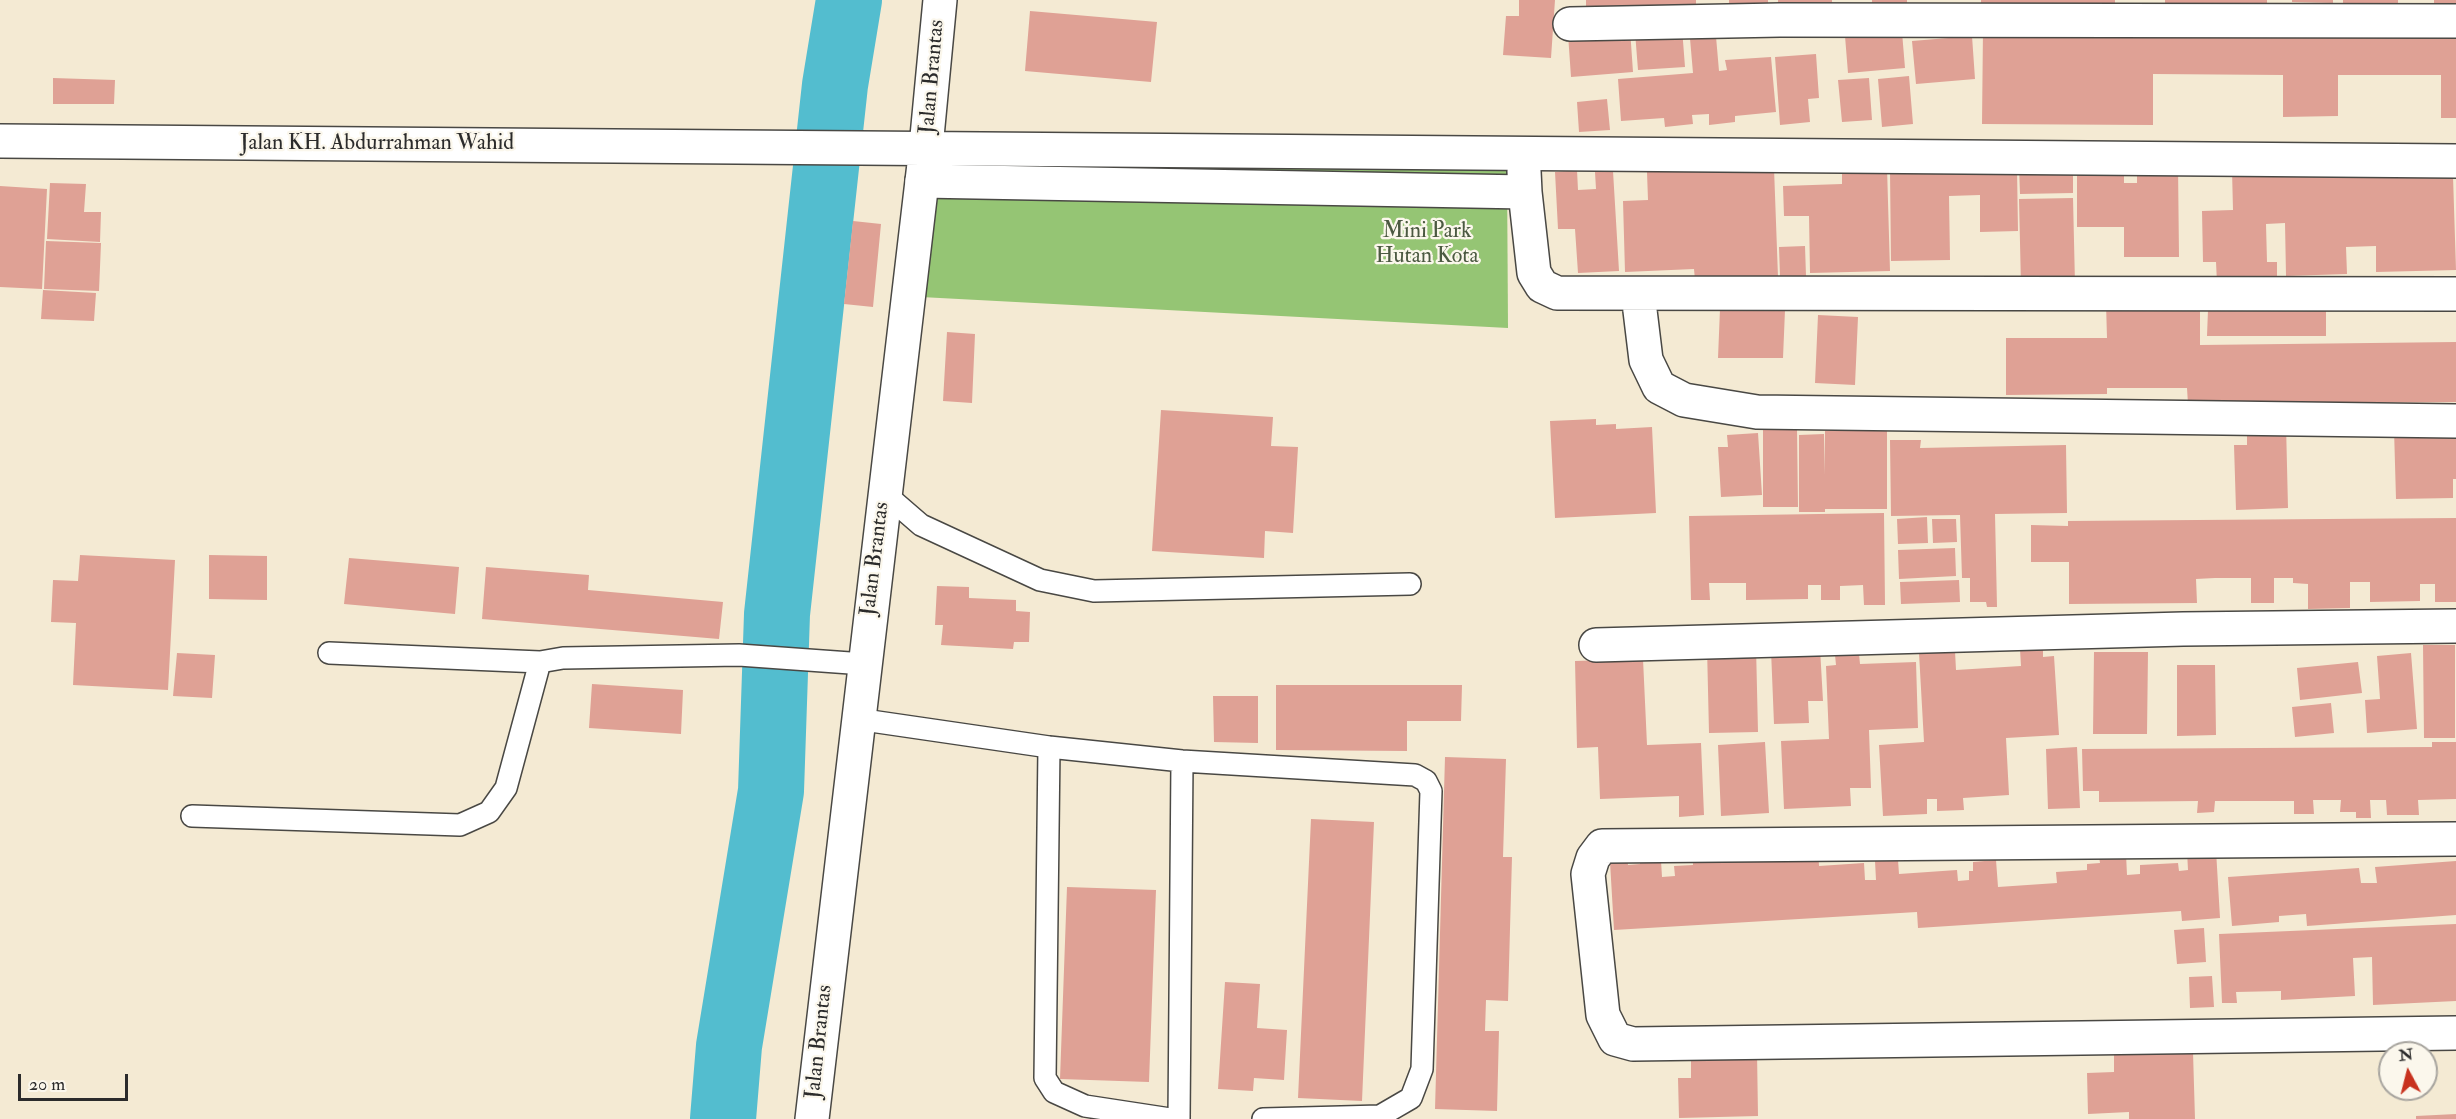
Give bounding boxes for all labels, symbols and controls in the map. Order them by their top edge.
street label: Jalan Brantas [915,19,951,135]
street label: Jalan KH. Abdurrahman Wahid [240,131,514,157]
park label: Mini Park Hutan Kota [1375,219,1479,270]
street label: Jalan Brantas [856,501,896,617]
street label: Jalan Brantas [801,984,839,1100]
north arrow [2378,1041,2438,1101]
text: N [2398,1044,2414,1066]
scale bar [21,1062,130,1100]
text: 20 m [29,1073,65,1096]

